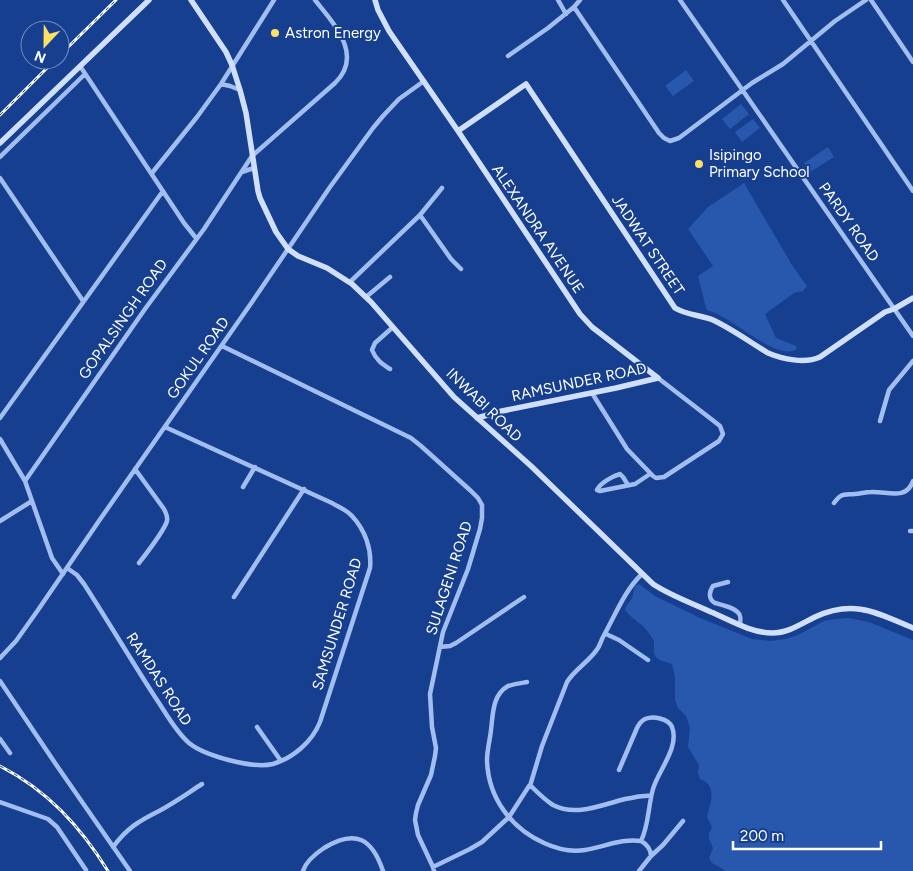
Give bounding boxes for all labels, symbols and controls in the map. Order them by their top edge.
north arrow [20,20,70,70]
place label: Astron Energy [285,24,381,42]
marker: Astron Energy [269,27,281,39]
text: N [32,47,49,66]
place label: Isipingo Primary School [709,146,810,181]
marker: Isipingo Primary School [693,158,705,170]
street label: ALEXANDRA AVENUE [488,161,588,297]
street label: PARDY ROAD [815,179,883,265]
street label: JADWAT STREET [608,192,689,299]
street label: GOPALSINGH ROAD [75,255,171,383]
street label: GOKUL ROAD [163,314,233,402]
street label: RAMSUNDER ROAD [510,359,648,405]
street label: INWABI ROAD [442,364,526,446]
street label: SULAGENI ROAD [422,519,476,637]
street label: SAMSUNDER ROAD [308,556,366,692]
street label: RAMDAS ROAD [122,629,196,729]
scale bar [733,818,880,850]
text: 200 m [740,827,784,845]

